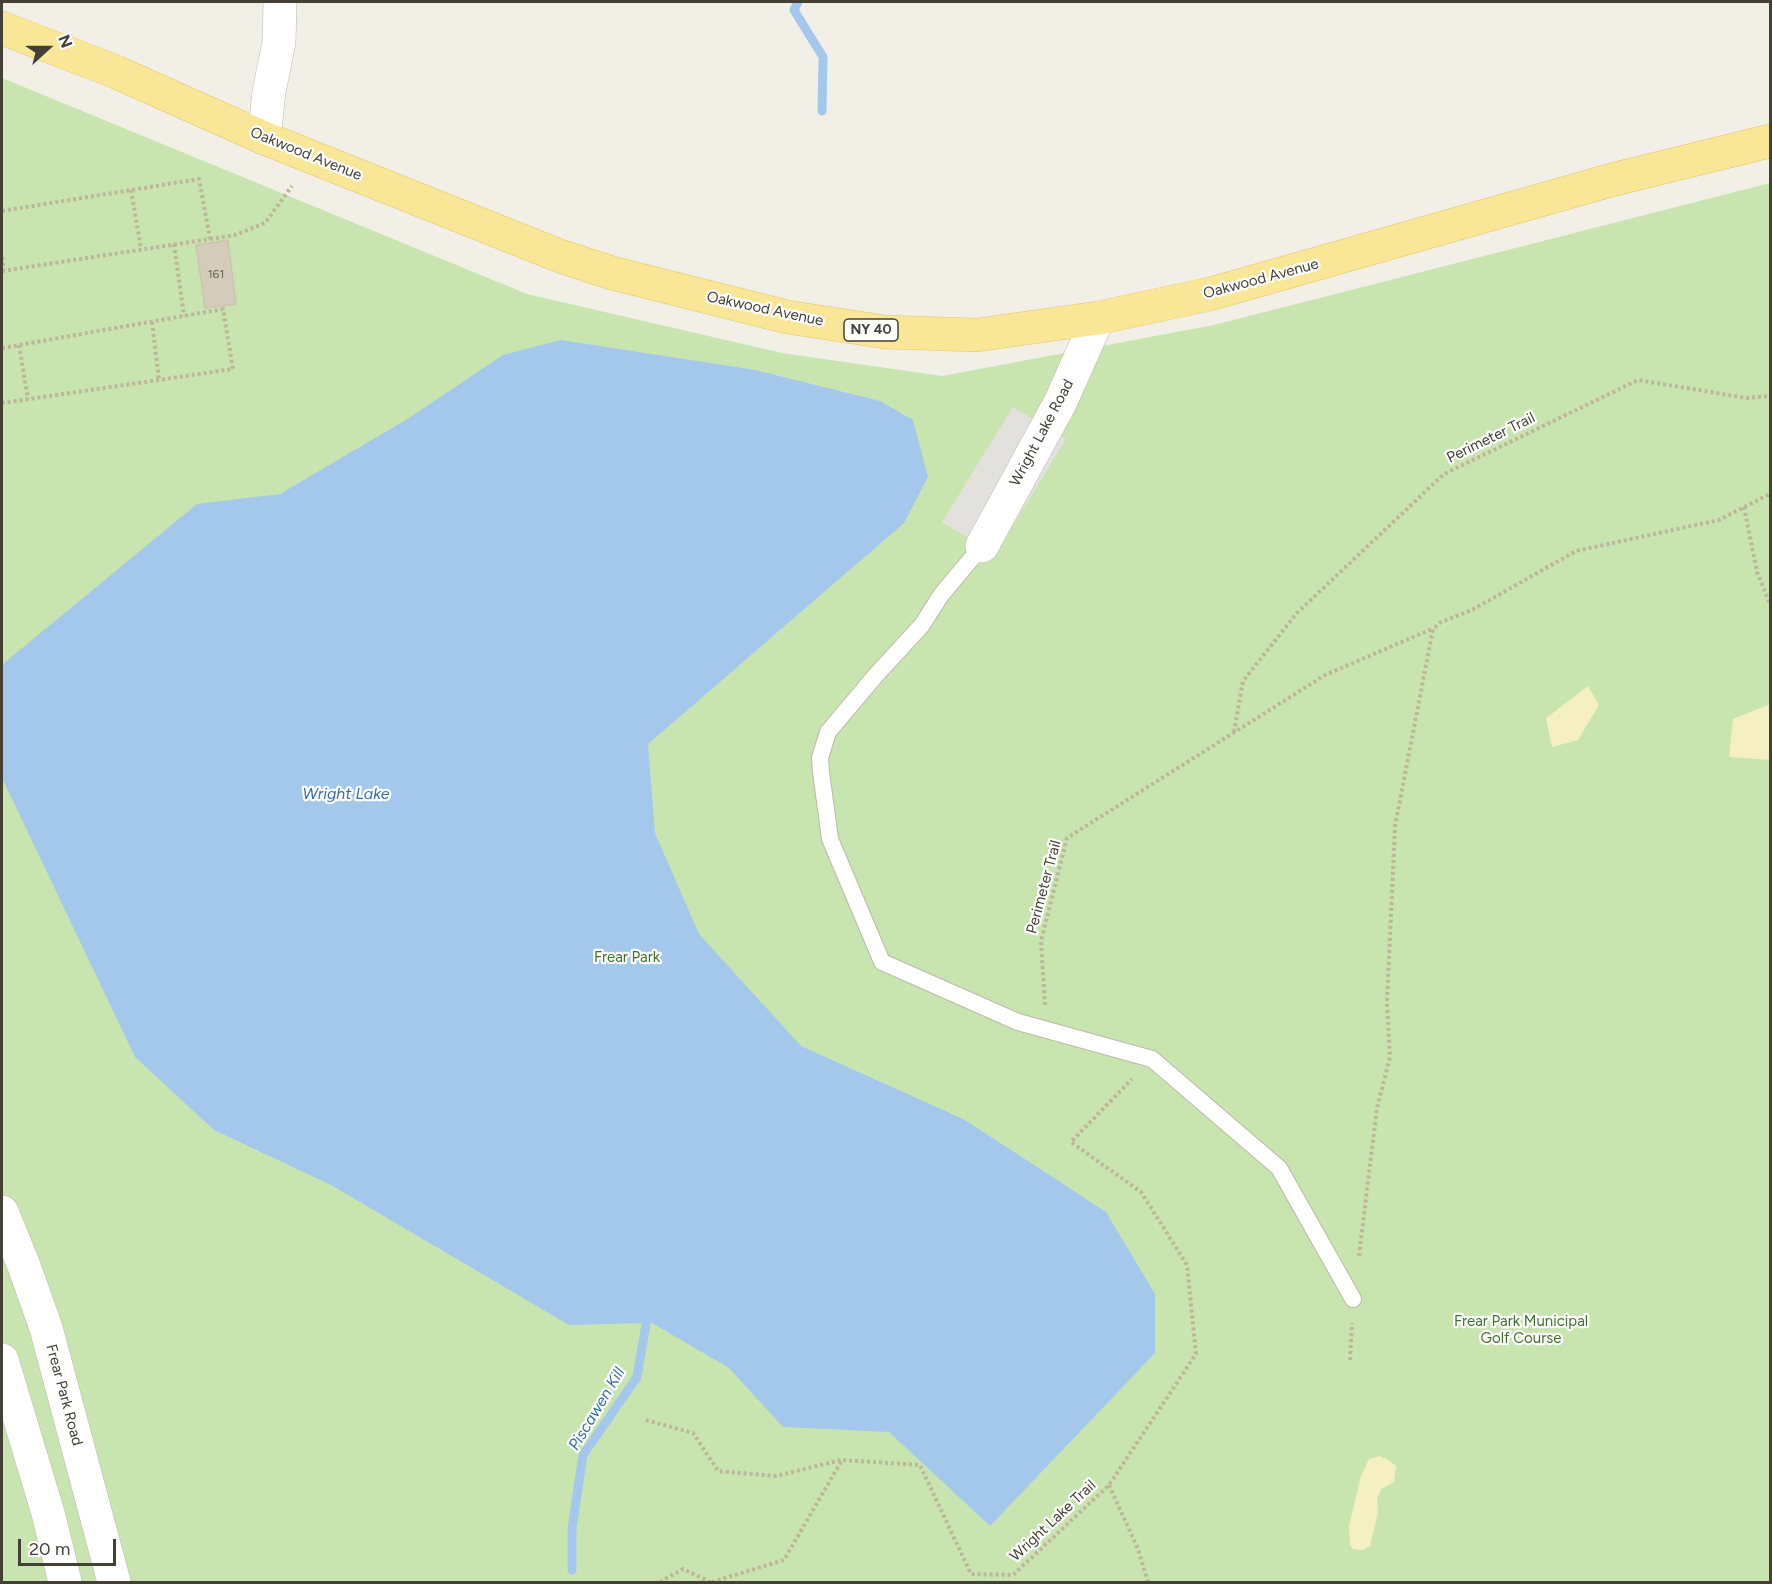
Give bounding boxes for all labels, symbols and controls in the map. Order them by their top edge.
north arrow [18,18,78,78]
text: N [54,32,76,51]
street label: Oakwood Avenue [248,123,364,185]
street label: Oakwood Avenue [1201,255,1321,303]
house number: 161 [208,267,224,281]
street label: Oakwood Avenue [705,288,825,330]
road number: NY 40 [844,319,898,341]
street label: Wright Lake Road [1006,376,1078,490]
street label: Perimeter Trail [1444,409,1538,467]
water label: Wright Lake [303,784,389,804]
street label: Perimeter Trail [1023,838,1065,936]
park label: Frear Park [594,949,660,967]
park label: Frear Park Municipal Golf Course [1454,1313,1588,1348]
street label: Frear Park Road [42,1342,86,1448]
water label: Piscawen Kill [565,1364,629,1454]
street label: Wright Lake Trail [1006,1477,1100,1565]
scale bar [21,1527,118,1565]
text: 20 m [29,1538,70,1560]

